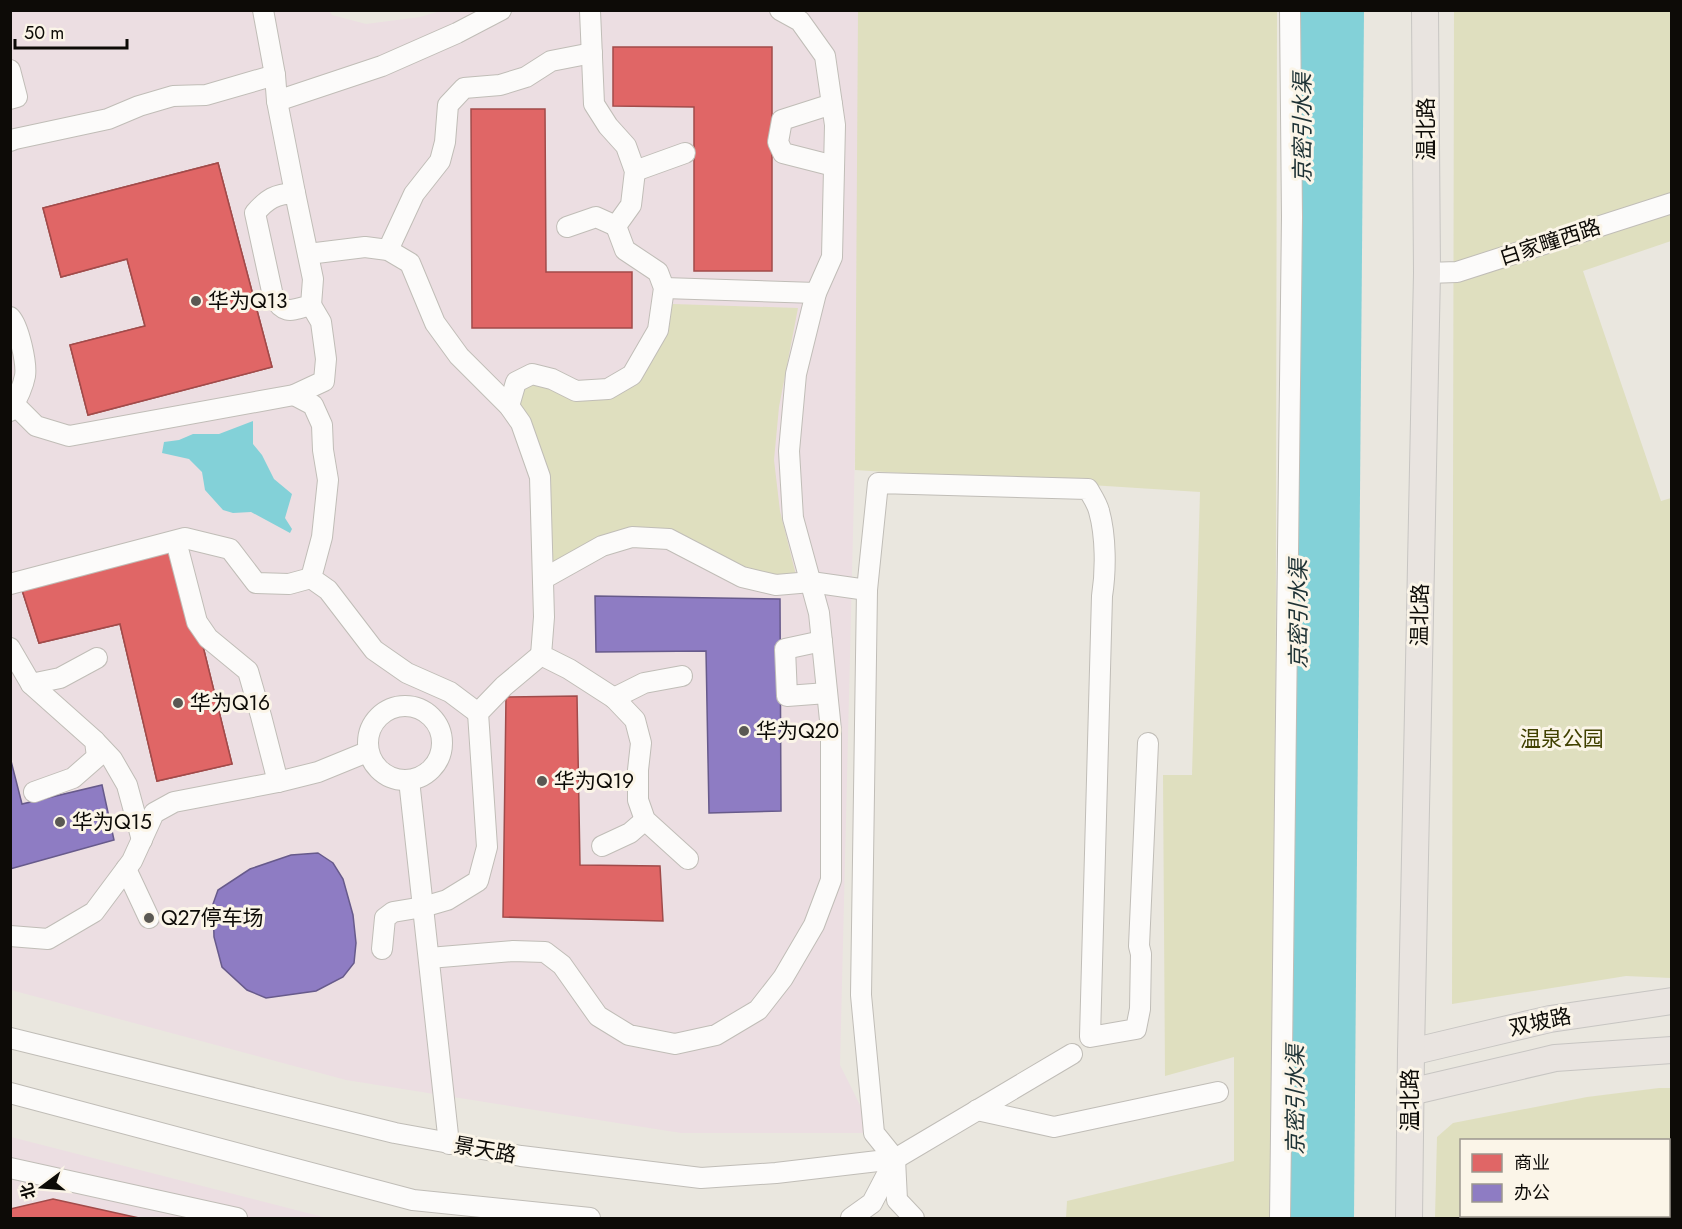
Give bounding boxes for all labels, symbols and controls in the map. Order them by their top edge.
scale bar [15,12,128,50]
text: 50 m [24,20,64,46]
water label: 京密引水渠 [1286,70,1318,183]
street label: 温北路 [1411,98,1441,161]
street label: 白家疃西路 [1495,212,1605,272]
place label: 华为Q13 [208,286,288,316]
marker: 华为Q13 [189,294,203,308]
water label: 京密引水渠 [1282,556,1314,669]
street label: 温北路 [1404,583,1436,647]
place label: 华为Q16 [190,688,270,718]
marker: 华为Q16 [171,696,185,710]
place label: 华为Q20 [756,716,839,746]
marker: 华为Q20 [737,724,751,738]
park label: 温泉公园 [1520,724,1604,754]
place label: 华为Q19 [554,766,634,796]
marker: 华为Q19 [535,774,549,788]
place label: 华为Q15 [72,807,152,837]
marker: 华为Q15 [53,815,67,829]
place label: Q27停车场 [161,903,264,933]
marker: Q27停车场 [142,911,156,925]
street label: 双坡路 [1506,1001,1574,1043]
water label: 京密引水渠 [1279,1042,1311,1155]
street label: 温北路 [1395,1069,1425,1132]
street label: 景天路 [451,1130,519,1170]
legend [1460,1139,1670,1217]
text: 商业 [1514,1150,1550,1176]
north arrow [12,1157,72,1217]
text: 北 [15,1180,41,1202]
text: 办公 [1514,1180,1550,1206]

